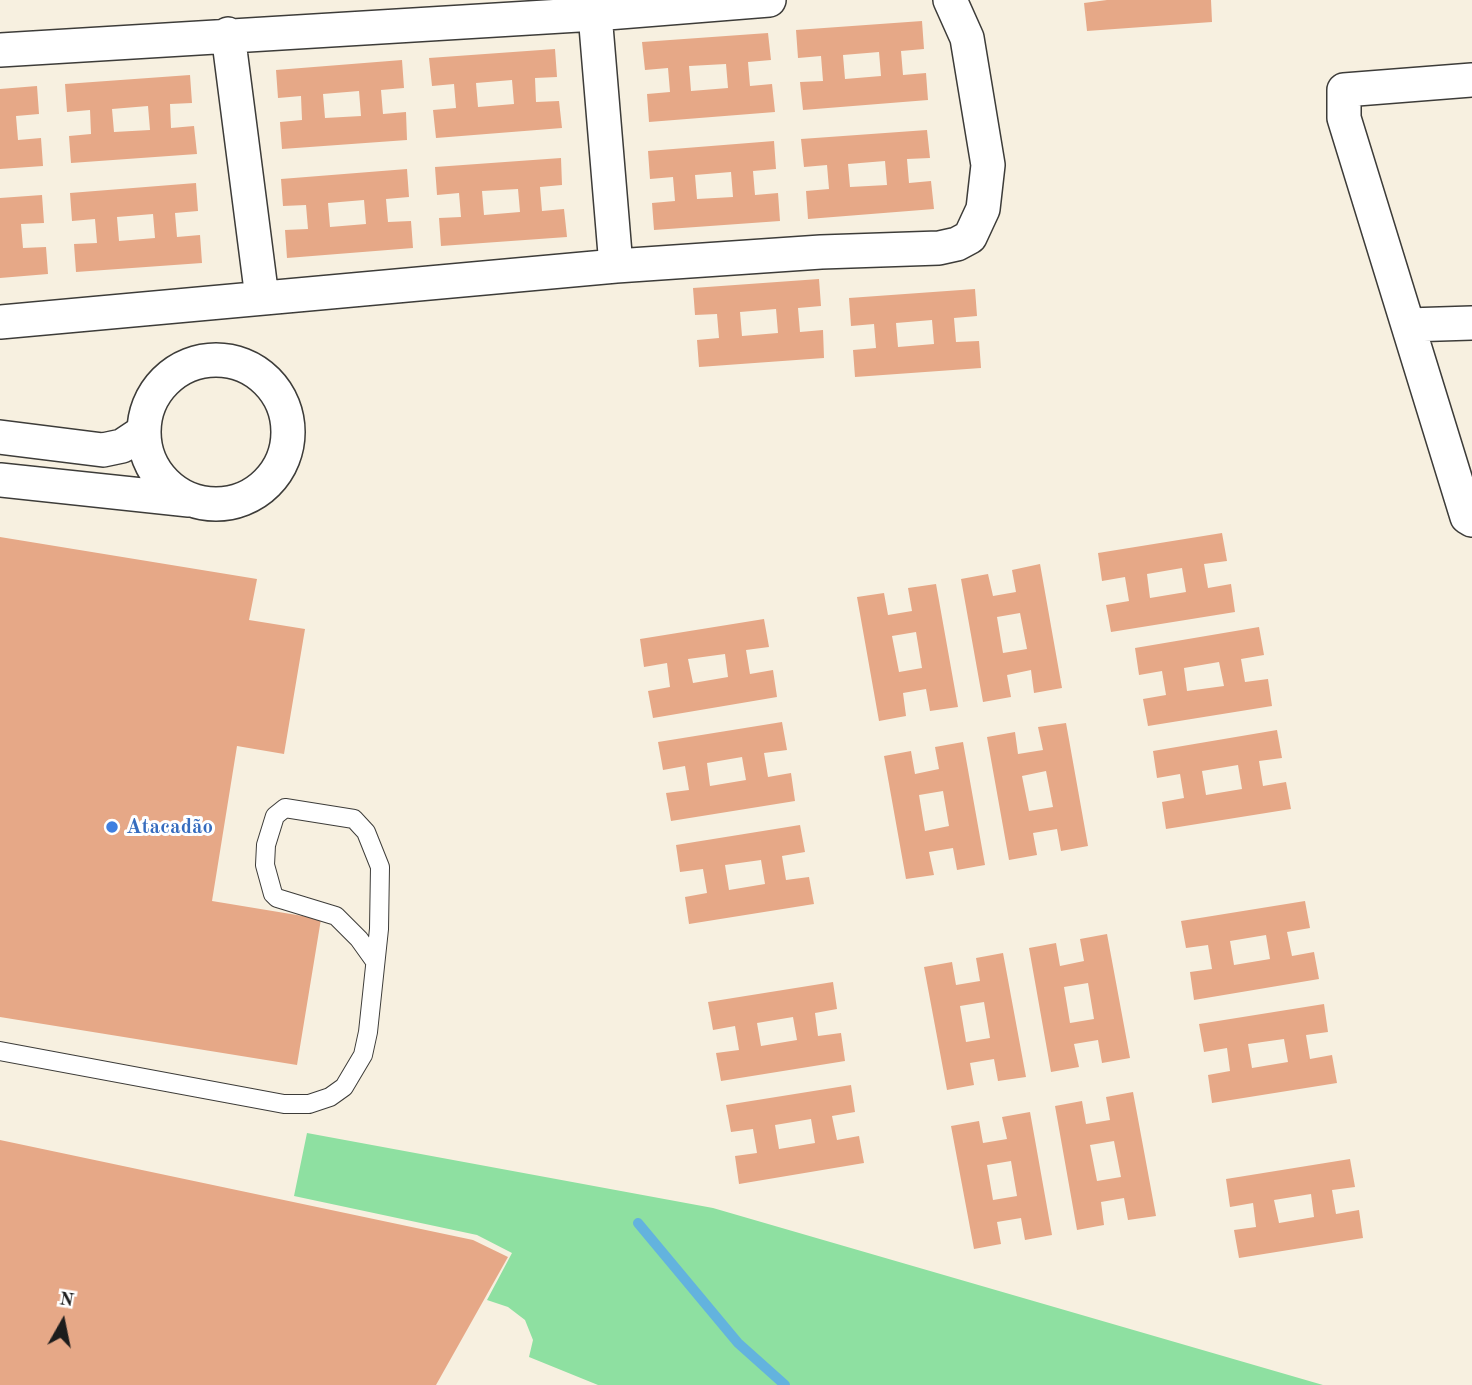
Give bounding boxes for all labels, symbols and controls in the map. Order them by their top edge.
place label: Atacadão [126,814,213,840]
marker: Atacadão [104,819,120,835]
north arrow [28,1287,98,1357]
text: N [58,1290,75,1311]

